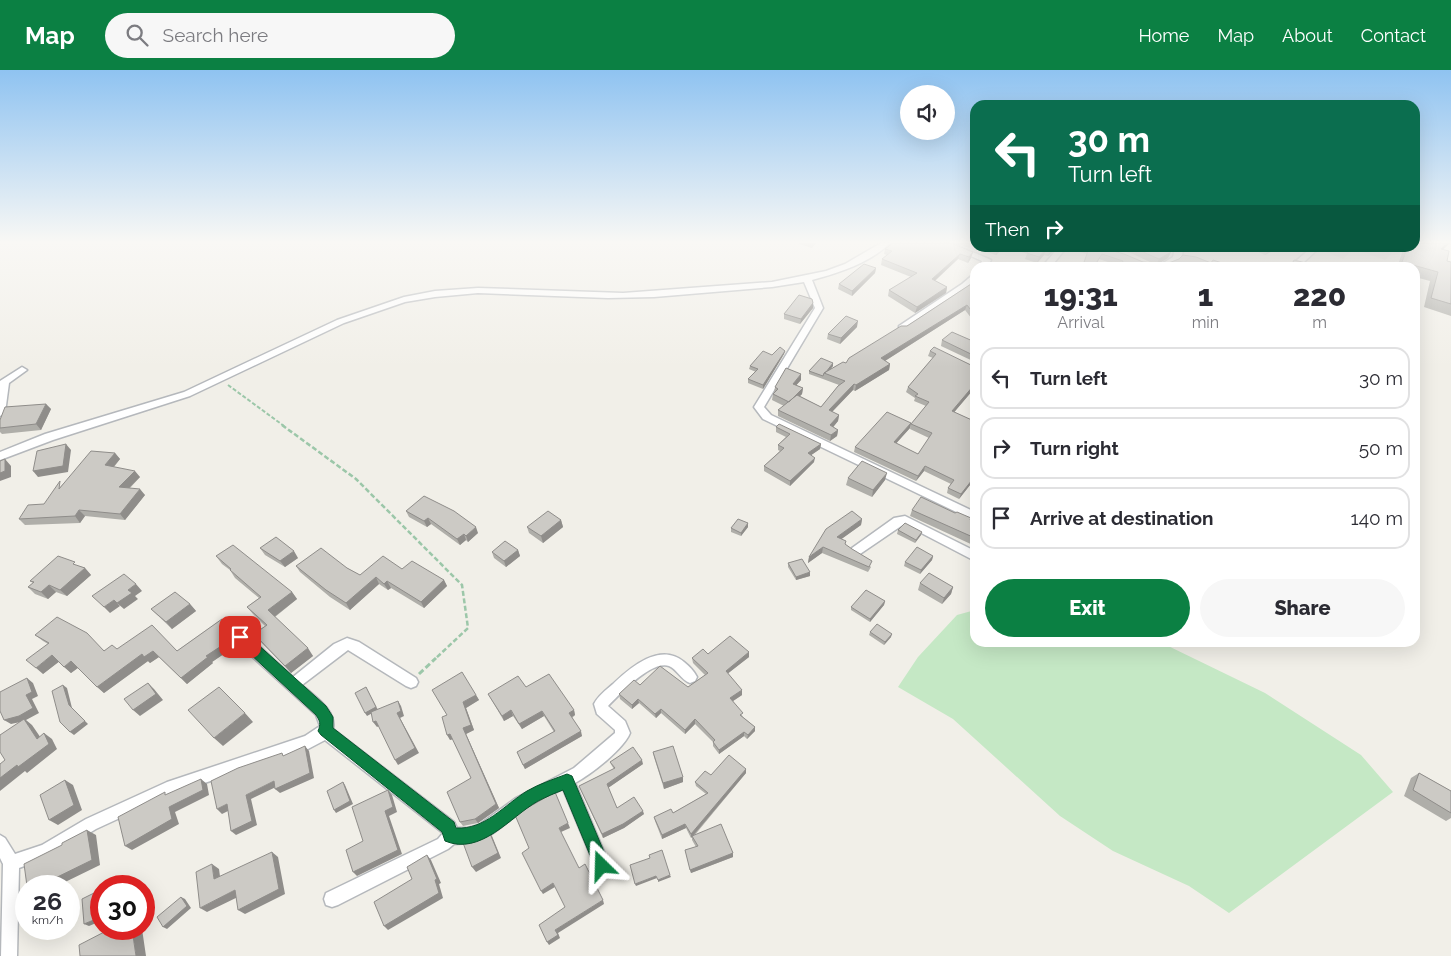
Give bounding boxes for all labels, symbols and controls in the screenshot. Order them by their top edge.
search box [105,13,455,58]
text: Map [25,21,75,50]
icon: search [123,21,151,49]
text: Search here [163,24,268,46]
text: Home [1138,25,1189,46]
text: Map [1217,25,1254,46]
text: About [1282,25,1333,46]
text: Contact [1361,25,1426,46]
map controls [900,85,955,140]
button: sound [900,85,955,140]
text: 30 m [1068,119,1150,160]
icon: left [985,120,1050,185]
text: Turn left [1068,161,1152,187]
icon: right [1040,215,1068,243]
text: Then [985,218,1030,240]
text: 19:31 [1044,278,1118,313]
text: 1 [1198,278,1213,313]
text: 220 [1293,278,1346,313]
text: Arrival [1057,313,1104,332]
text: min [1192,313,1219,332]
text: m [1312,313,1327,332]
icon: left [987,364,1015,392]
text: Turn left [1030,367,1107,389]
text: 30 m [1359,367,1403,389]
icon: right [987,434,1015,462]
text: Turn right [1030,437,1119,459]
text: 50 m [1359,437,1403,459]
icon: arrive [987,504,1015,532]
text: Arrive at destination [1030,507,1214,529]
text: 140 m [1351,507,1403,529]
button: Exit [985,579,1190,637]
button: Share [1200,579,1405,637]
pin [219,616,261,658]
icon: arrive [226,623,254,651]
position arrow [575,839,627,891]
speed limit sign: 30 [90,875,155,940]
text: 26 [33,886,62,916]
text: km/h [32,913,63,927]

